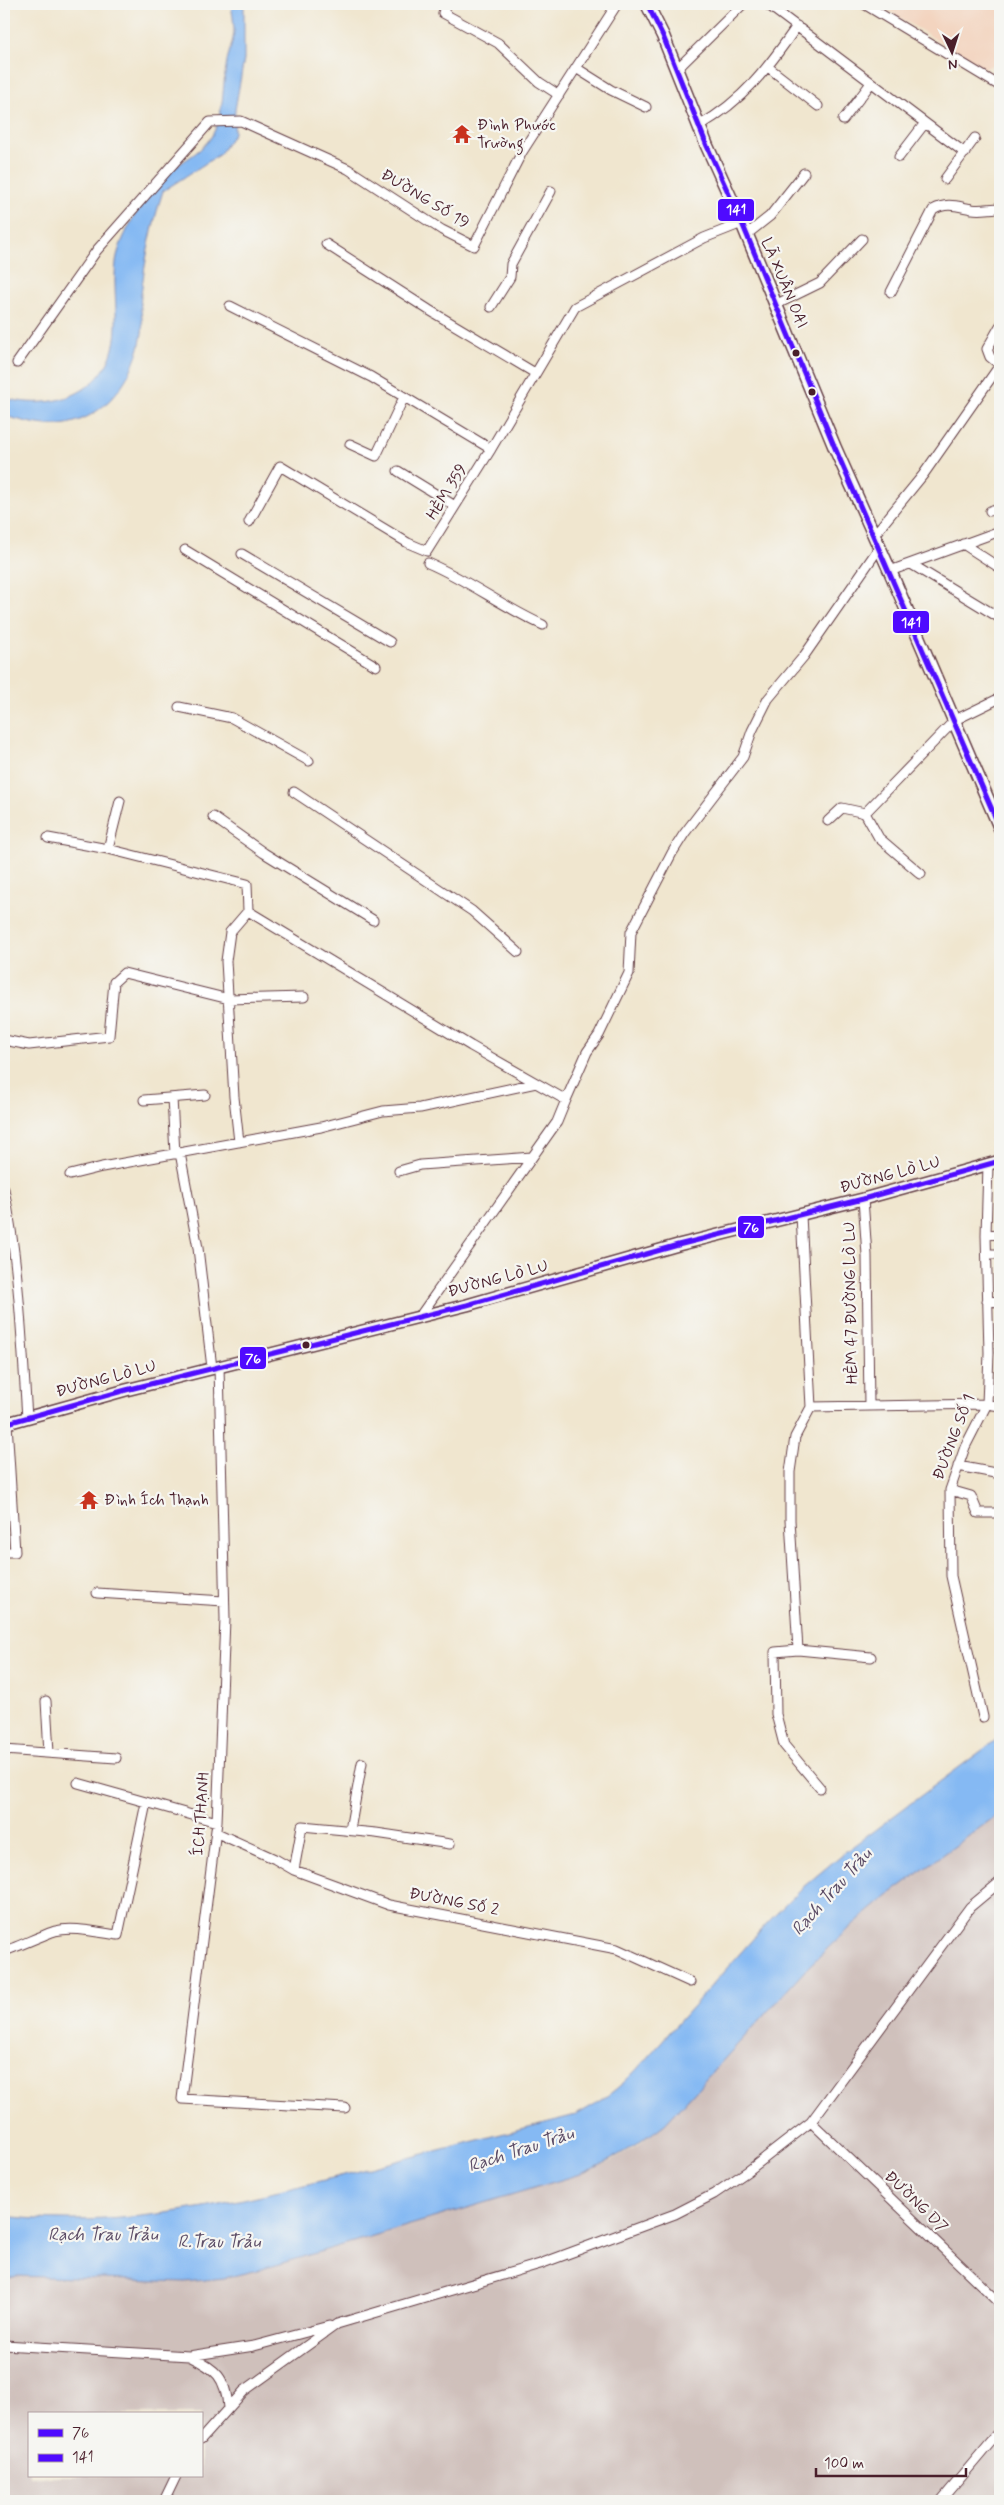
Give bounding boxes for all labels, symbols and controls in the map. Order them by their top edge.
north arrow [926,28,976,78]
text: N [948,55,958,73]
place label: Đình Phước Trường [477,115,556,155]
temple icon: Đình Phước Trường [451,123,473,145]
street label: ĐƯỜNG SỐ 19 [377,164,473,234]
line badge: 141 [717,198,755,222]
text: 141 [726,201,746,219]
street label: LÃ XUÂN OAI [756,235,812,331]
unlabelled marker [791,348,801,358]
unlabelled marker [807,387,817,397]
street label: HẺM 359 [422,460,472,524]
line badge: 141 [892,610,930,634]
text: 141 [901,614,921,632]
street label: ĐƯỜNG LÒ LU [838,1152,942,1198]
line badge: 76 [737,1215,765,1239]
text: 76 [743,1219,759,1237]
street label: HẺM 47 ĐƯỜNG LÒ LU [839,1221,863,1385]
street label: ĐƯỜNG LÒ LU [446,1256,550,1302]
unlabelled marker [301,1340,311,1350]
line badge: 76 [239,1346,267,1370]
text: 76 [245,1350,261,1368]
street label: ĐƯỜNG LÒ LU [54,1356,158,1402]
street label: ĐƯỜNG SỐ 1 [928,1391,980,1483]
temple icon: Đình Ích Thạnh [78,1489,100,1511]
place label: Đình Ích Thạnh [104,1490,209,1511]
street label: ÍCH THẠNH [188,1771,214,1856]
water label: Rạch Trau Trảu [786,1843,878,1941]
street label: ĐƯỜNG SỐ 2 [407,1883,501,1921]
water label: Rạch Trau Trảu [465,2121,578,2178]
street label: ĐƯỜNG D7 [880,2166,953,2238]
water label: Rạch Trau Trảu [48,2223,159,2247]
water label: R.Trau Trảu [177,2230,261,2254]
legend [28,2412,202,2478]
text: 76 [72,2424,89,2444]
scale bar [816,2445,966,2477]
text: 141 [72,2448,94,2468]
text: 100 m [824,2454,864,2474]

